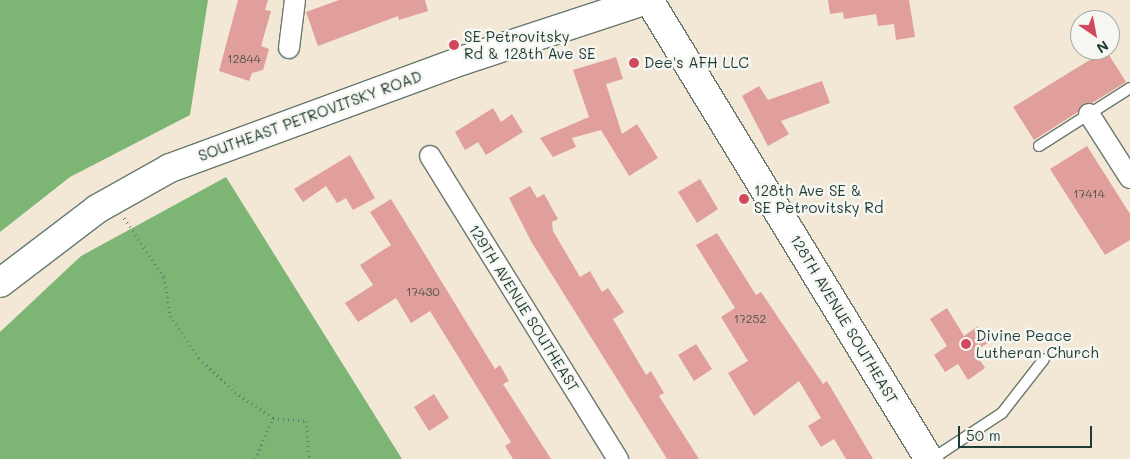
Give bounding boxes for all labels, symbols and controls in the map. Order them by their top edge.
north arrow [1070,10,1120,60]
place label: SE Petrovitsky Rd & 128th Ave SE [464,27,595,62]
text: N [1093,36,1113,58]
marker: SE Petrovitsky Rd & 128th Ave SE [448,39,460,51]
house number: 12844 [227,52,261,66]
place label: Dee's AFH LLC [644,54,749,72]
marker: Dee's AFH LLC [628,57,640,69]
street label: SOUTHEAST PETROVITSKY ROAD [196,67,424,165]
place label: 128th Ave SE & SE Petrovitsky Rd [754,181,883,216]
house number: 17414 [1073,187,1105,201]
marker: 128th Ave SE & SE Petrovitsky Rd [738,193,750,205]
street label: 129TH AVENUE SOUTHEAST [465,221,583,395]
street label: 128TH AVENUE SOUTHEAST [786,231,902,407]
house number: 17430 [406,285,440,299]
house number: 17252 [734,312,766,326]
place label: Divine Peace Lutheran Church [976,326,1099,361]
marker: Divine Peace Lutheran Church [960,338,972,350]
scale bar [960,416,1094,448]
text: 50 m [966,425,1001,445]

